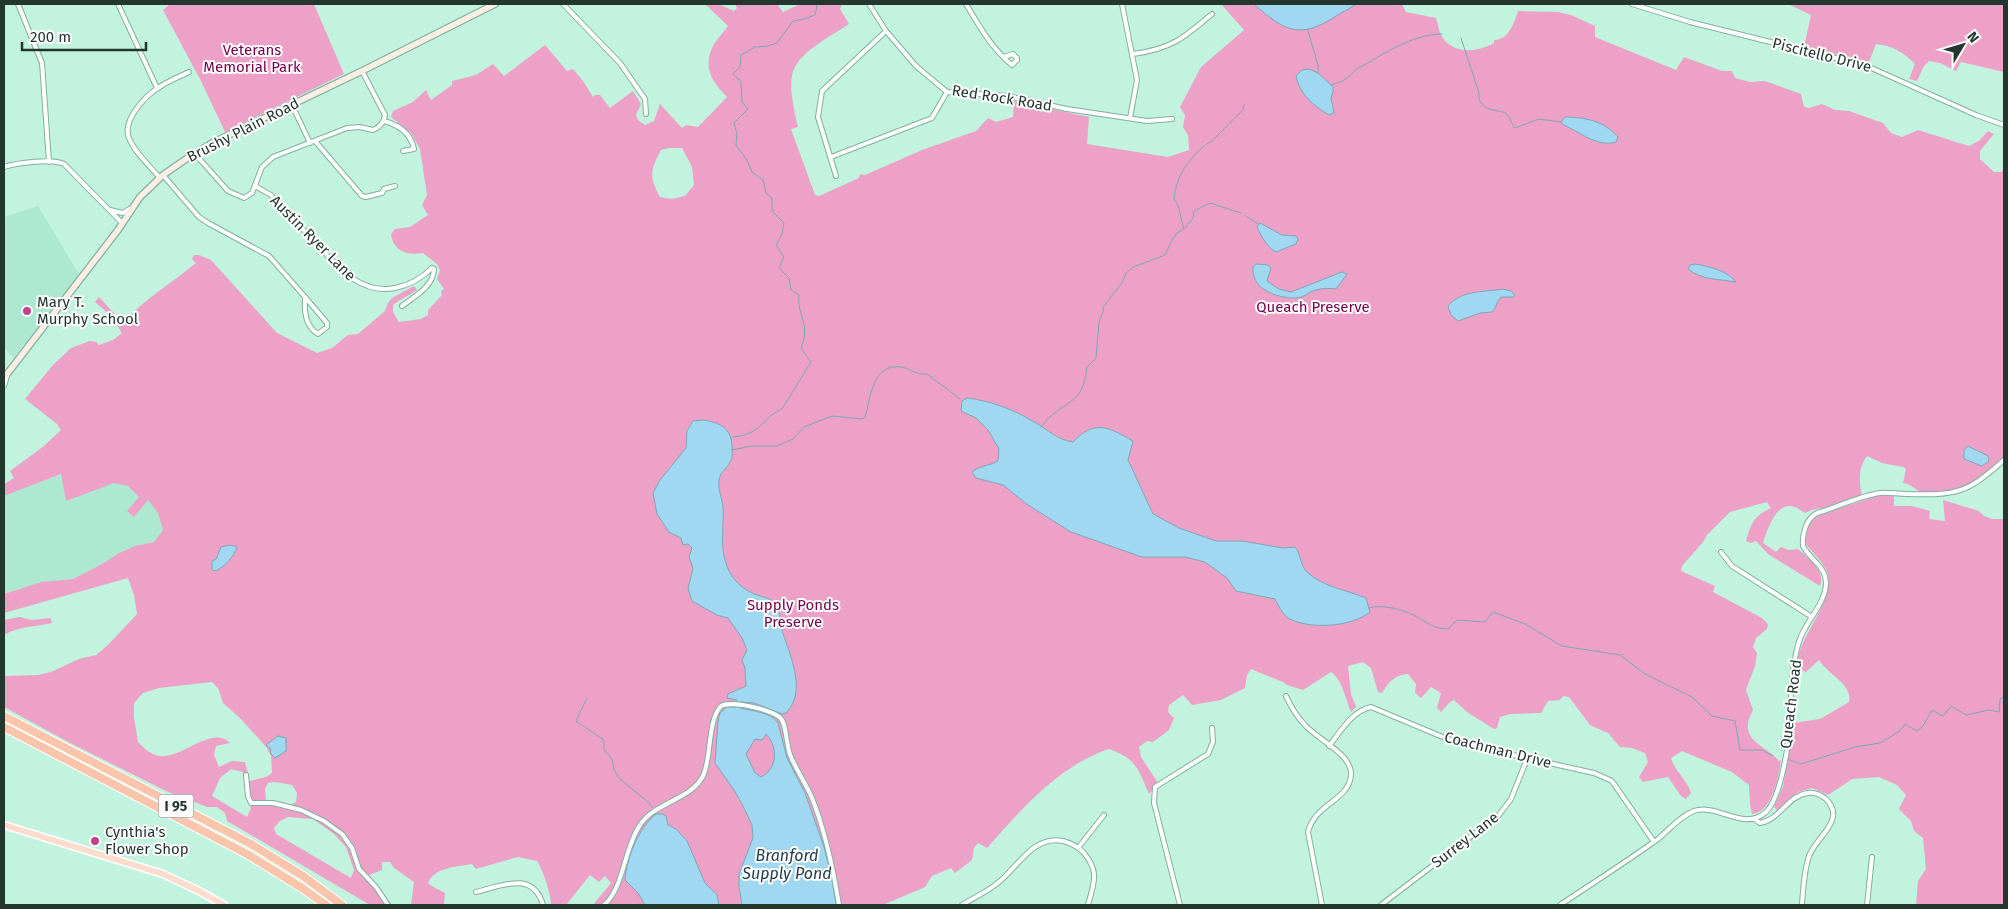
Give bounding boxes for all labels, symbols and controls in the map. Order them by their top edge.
scale bar [22,20,146,52]
north arrow [1938,20,1988,70]
text: 200 m [30,28,71,46]
text: N [1963,28,1982,46]
street label: Piscitello Drive [1771,34,1873,76]
park label: Veterans Memorial Park [203,41,301,76]
street label: Red Rock Road [951,81,1053,115]
street label: Brushy Plain Road [184,94,302,166]
street label: Austin Ryer Lane [266,191,360,285]
place label: Mary T. Murphy School [37,293,139,328]
park label: Queach Preserve [1256,298,1370,316]
marker: Mary T. Murphy School [21,305,33,317]
park label: Supply Ponds Preserve [747,596,839,631]
street label: Queach Road [1777,658,1805,750]
street label: Coachman Drive [1443,728,1553,772]
road number: I 95 [158,794,194,818]
street label: Surrey Lane [1428,808,1502,872]
place label: Cynthia's Flower Shop [105,823,189,858]
marker: Cynthia's Flower Shop [89,835,101,847]
water label: Branford Supply Pond [741,846,832,883]

